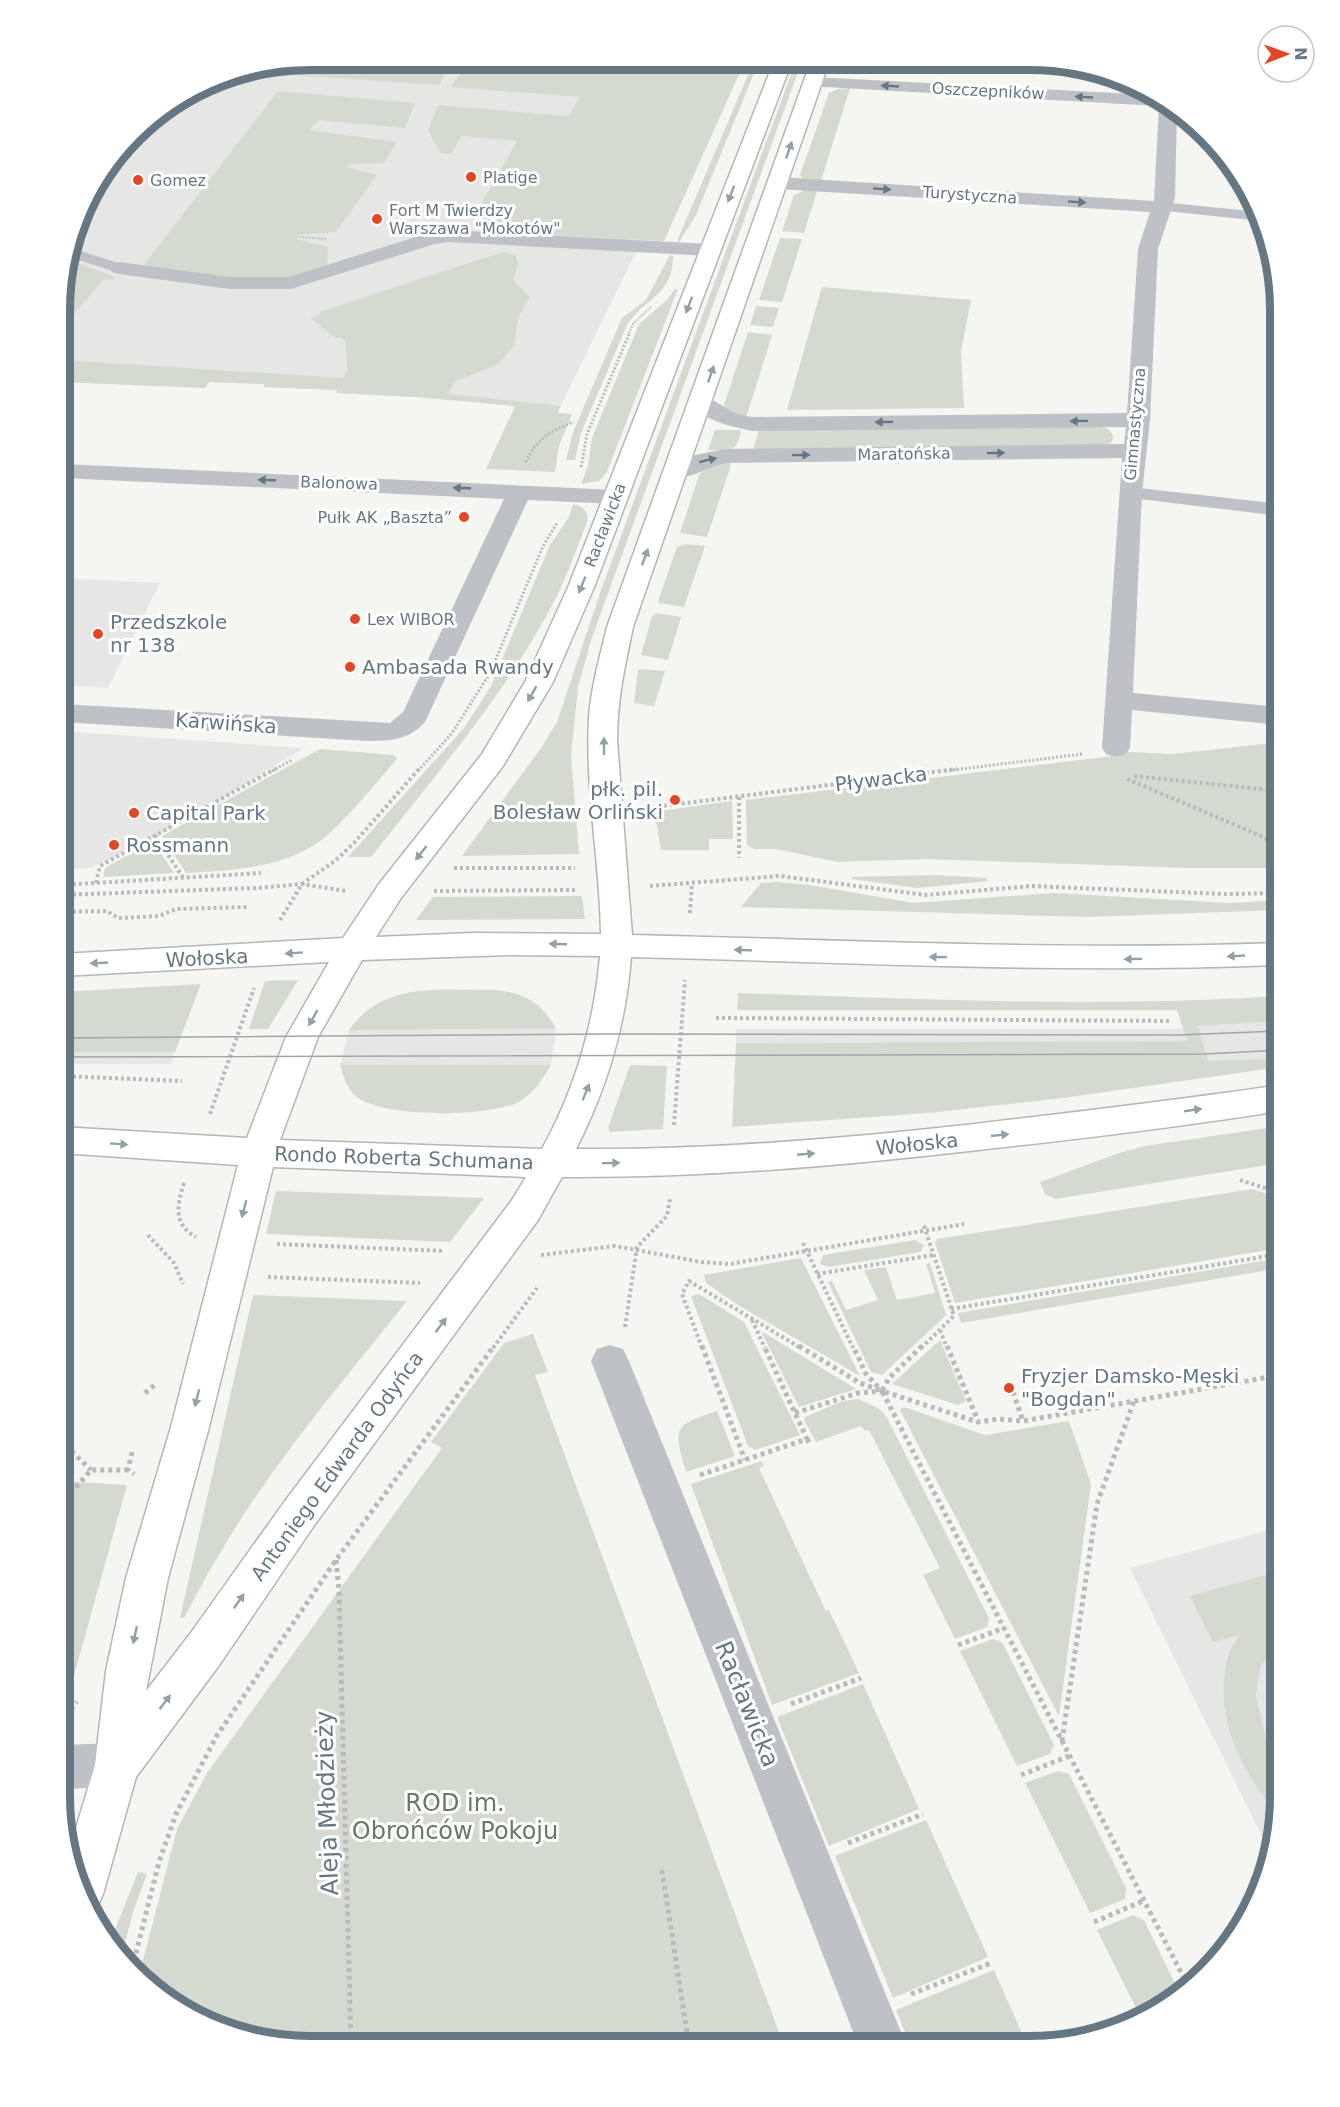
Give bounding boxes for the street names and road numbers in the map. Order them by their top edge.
street label: Oszczepników [931,79,1045,103]
street label: Turystyczna [921,182,1018,208]
street label: Gimnastyczna [1121,367,1149,481]
street label: Maratońska [857,444,951,464]
street label: Balonowa [300,472,378,494]
street label: Racławicka [580,480,630,570]
street label: Karwińska [174,707,278,739]
street label: Pływacka [834,761,928,797]
street label: Wołoska [165,944,249,972]
street label: Wołoska [875,1128,959,1160]
street label: Rondo Roberta Schumana [274,1141,534,1175]
street label: Antoniego Edwarda Odyńca [246,1347,428,1585]
street label: Racławicka [709,1637,785,1771]
street label: Aleja Młodzieży [310,1710,344,1896]

